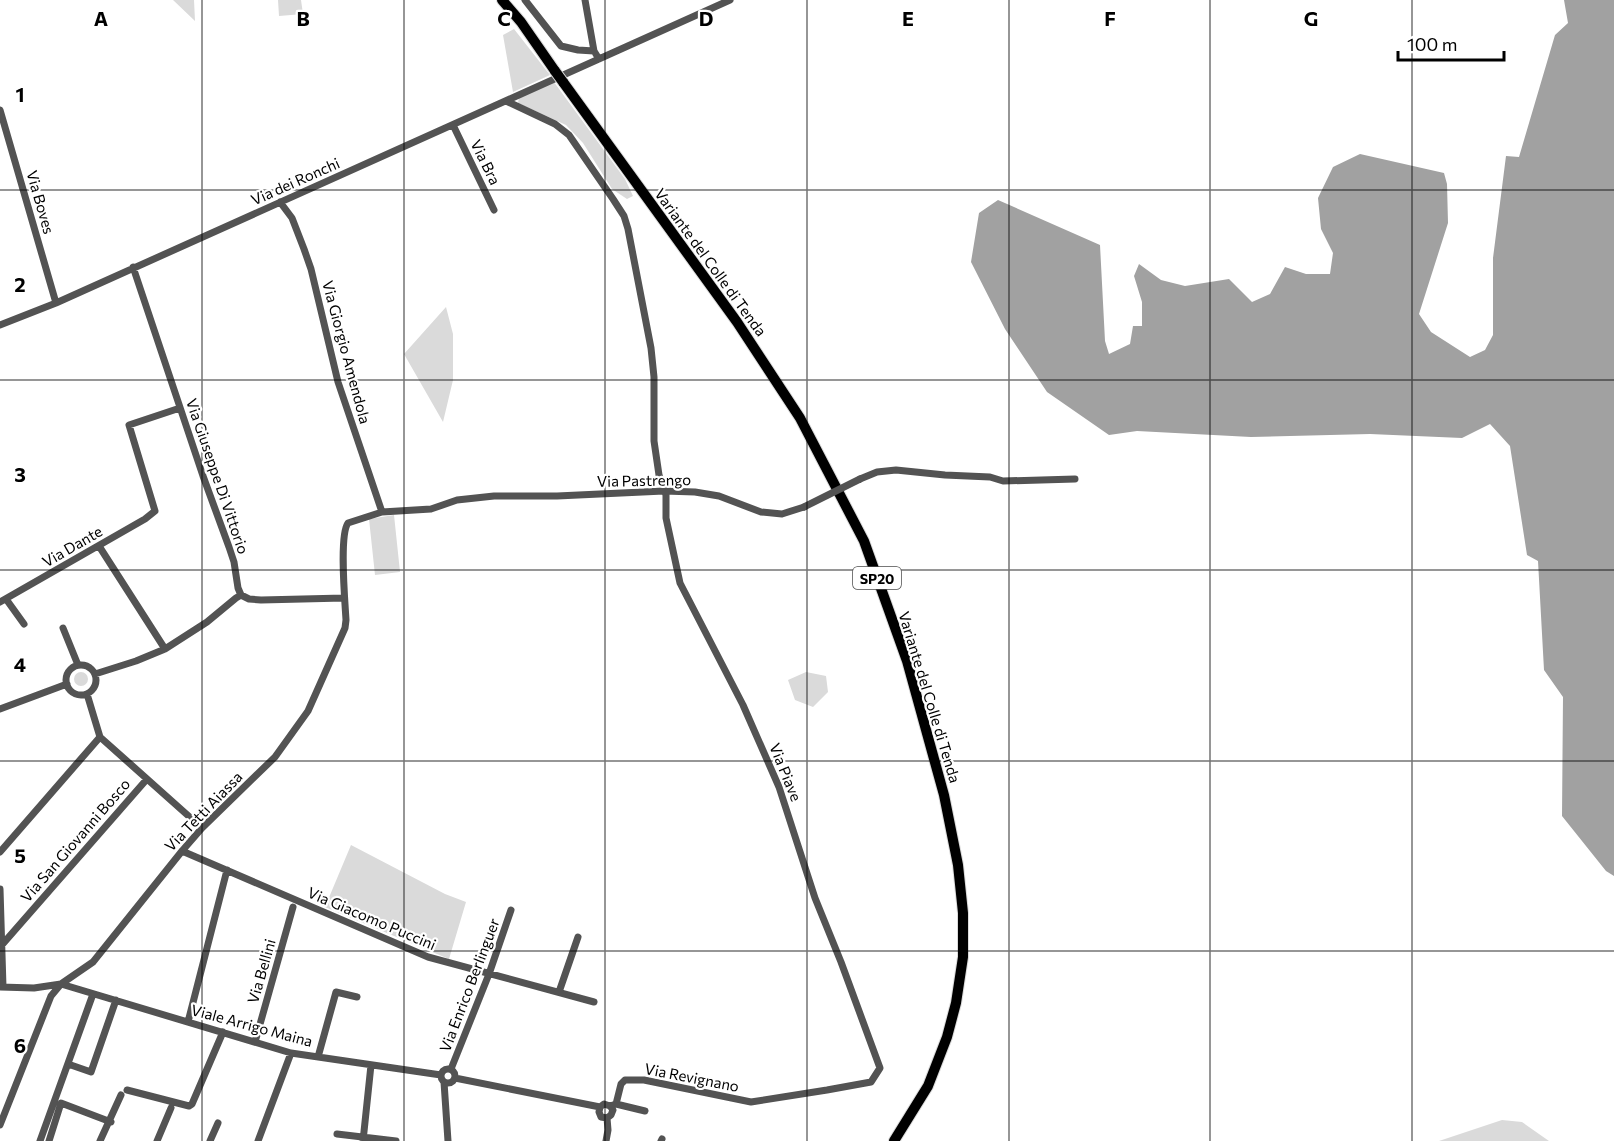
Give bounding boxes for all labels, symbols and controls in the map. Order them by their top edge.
text: A [94,6,108,30]
text: B [296,6,310,30]
text: C [497,6,511,30]
text: D [699,6,713,30]
text: E [902,6,914,30]
text: F [1104,6,1116,30]
text: G [1304,6,1318,30]
scale bar [1398,24,1504,62]
text: 100 m [1407,33,1457,55]
text: 1 [15,82,25,106]
street label: Via Bra [467,136,505,188]
street label: Via dei Ronchi [248,153,342,209]
street label: Via Boves [23,168,59,236]
street label: Variante del Colle di Tenda [651,185,771,339]
text: 2 [14,272,26,296]
street label: Via Giorgio Amendola [319,278,375,426]
street label: Via Giuseppe Di Vittorio [183,396,253,556]
text: 3 [14,462,26,486]
street label: Via Pastrengo [597,470,691,490]
street label: Via Dante [39,522,105,570]
road number: SP20 [853,567,901,589]
street label: Variante del Colle di Tenda [895,609,965,785]
text: 4 [14,652,26,676]
street label: Via Piave [766,740,806,804]
street label: Via Tetti Aiassa [161,767,245,855]
street label: Via San Giovanni Bosco [17,775,133,905]
text: 5 [14,843,26,867]
street label: Via Giacomo Puccini [305,883,439,953]
street label: Via Enrico Berlinguer [435,916,503,1054]
street label: Via Bellini [243,937,279,1005]
street label: Viale Arrigo Maina [189,1000,315,1050]
text: 6 [14,1033,26,1057]
street label: Via Revignano [643,1059,741,1095]

